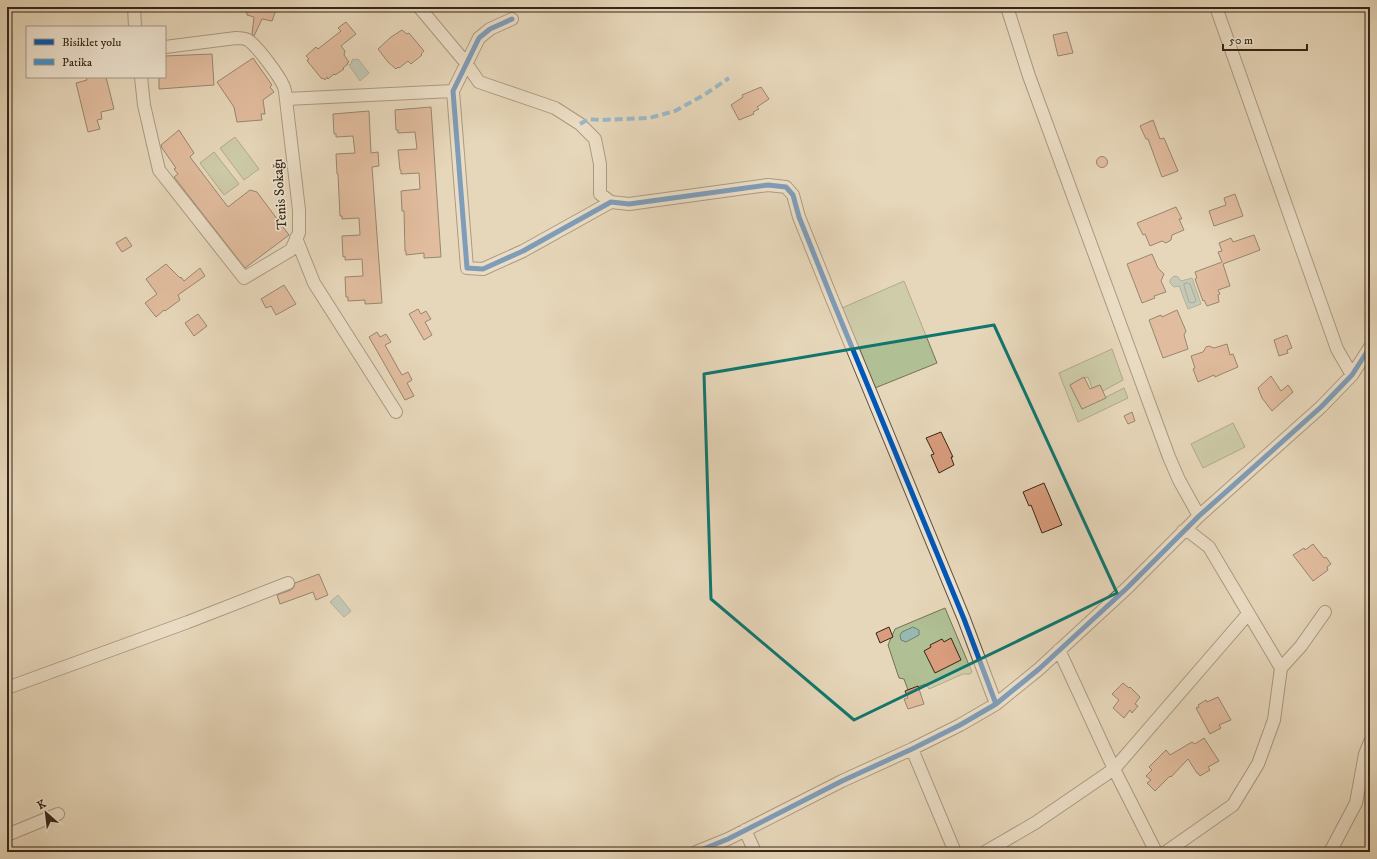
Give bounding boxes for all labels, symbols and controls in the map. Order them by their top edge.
legend [26,26,166,78]
scale bar [1223,26,1307,52]
text: 50 m [1229,33,1253,48]
text: Bisiklet yolu [62,35,122,50]
text: Patika [62,55,93,70]
street label: Tenis Sokağı [269,158,291,230]
north arrow [26,793,66,833]
text: K [35,797,49,813]

